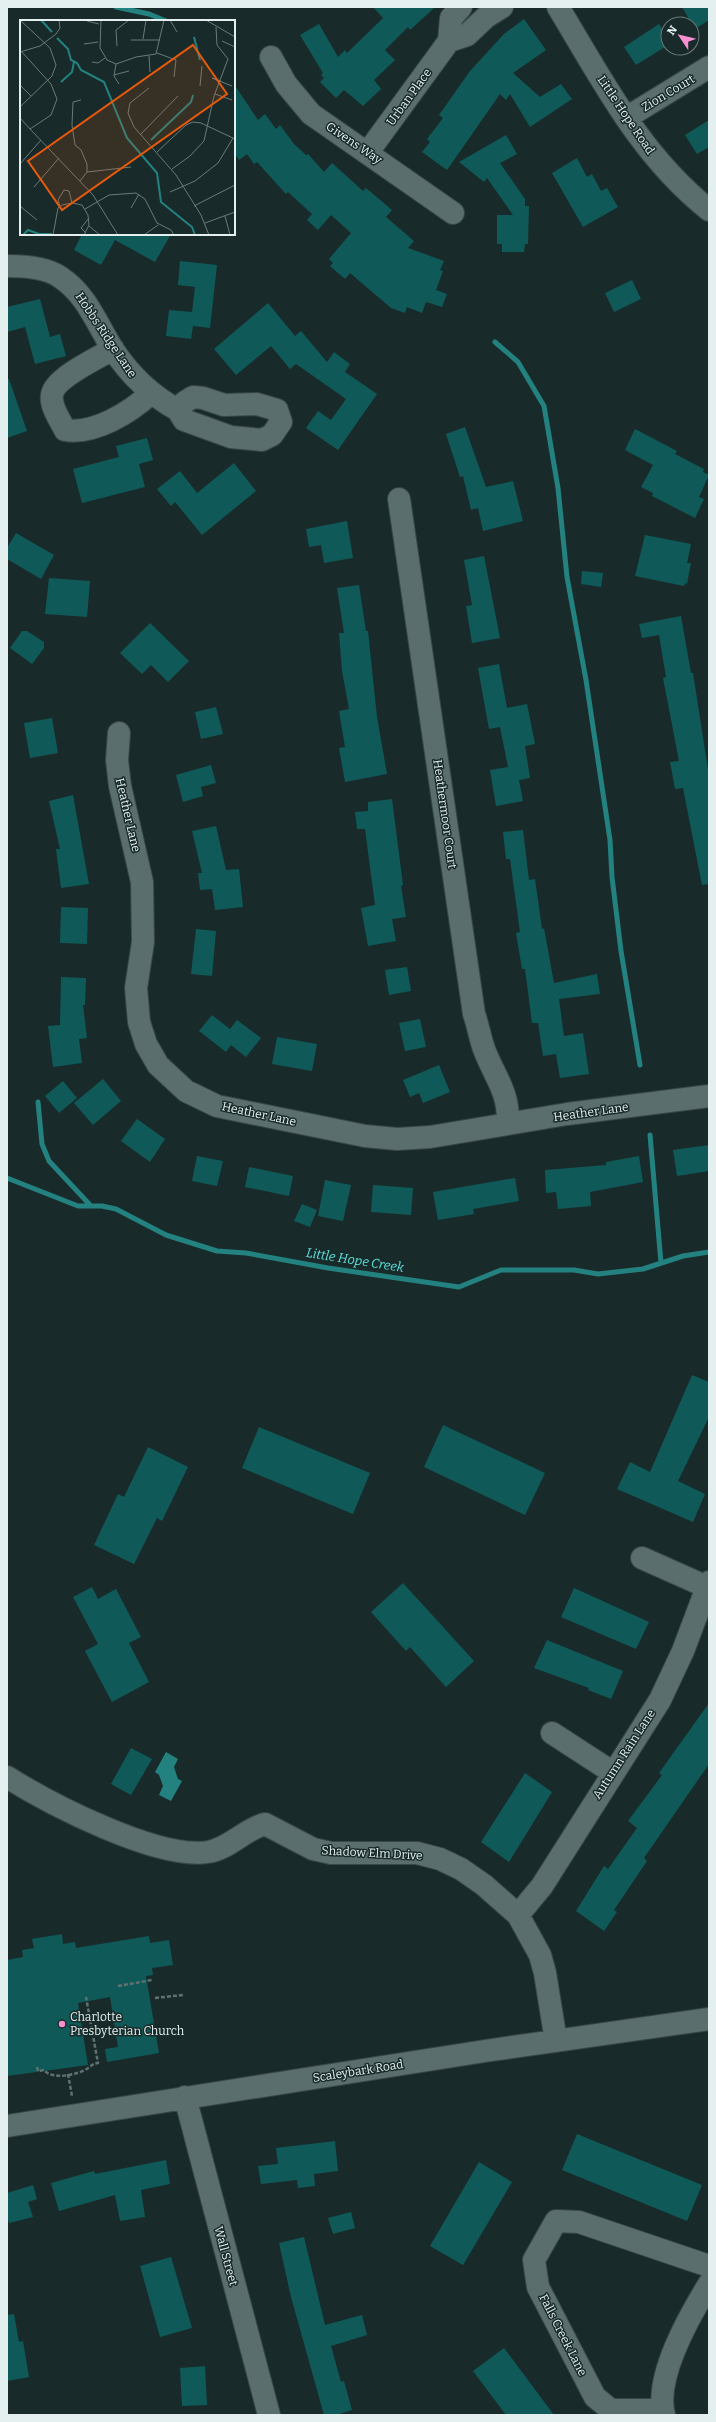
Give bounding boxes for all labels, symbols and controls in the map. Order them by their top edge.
north arrow [660,16,700,56]
inset map [20,20,235,235]
text: N [664,23,680,38]
street label: Urban Place [384,66,434,128]
street label: Zion Court [639,71,698,114]
street label: Little Hope Road [595,73,657,157]
street label: Givens Way [323,119,385,167]
street label: Hobbs Ridge Lane [72,290,140,380]
street label: Heathermoor Court [430,758,460,870]
street label: Heather Lane [113,777,143,853]
street label: Heather Lane [221,1099,297,1129]
street label: Heather Lane [553,1100,629,1124]
water label: Little Hope Creek [305,1245,406,1275]
street label: Autumn Rain Lane [590,1707,658,1801]
street label: Shadow Elm Drive [321,1843,423,1863]
place label: Charlotte Presbyterian Church [70,2010,185,2038]
marker: Charlotte Presbyterian Church [57,2019,67,2029]
street label: Scaleybark Road [312,2057,404,2085]
street label: Wall Street [211,2225,241,2288]
street label: Falls Creek Lane [536,2292,590,2378]

